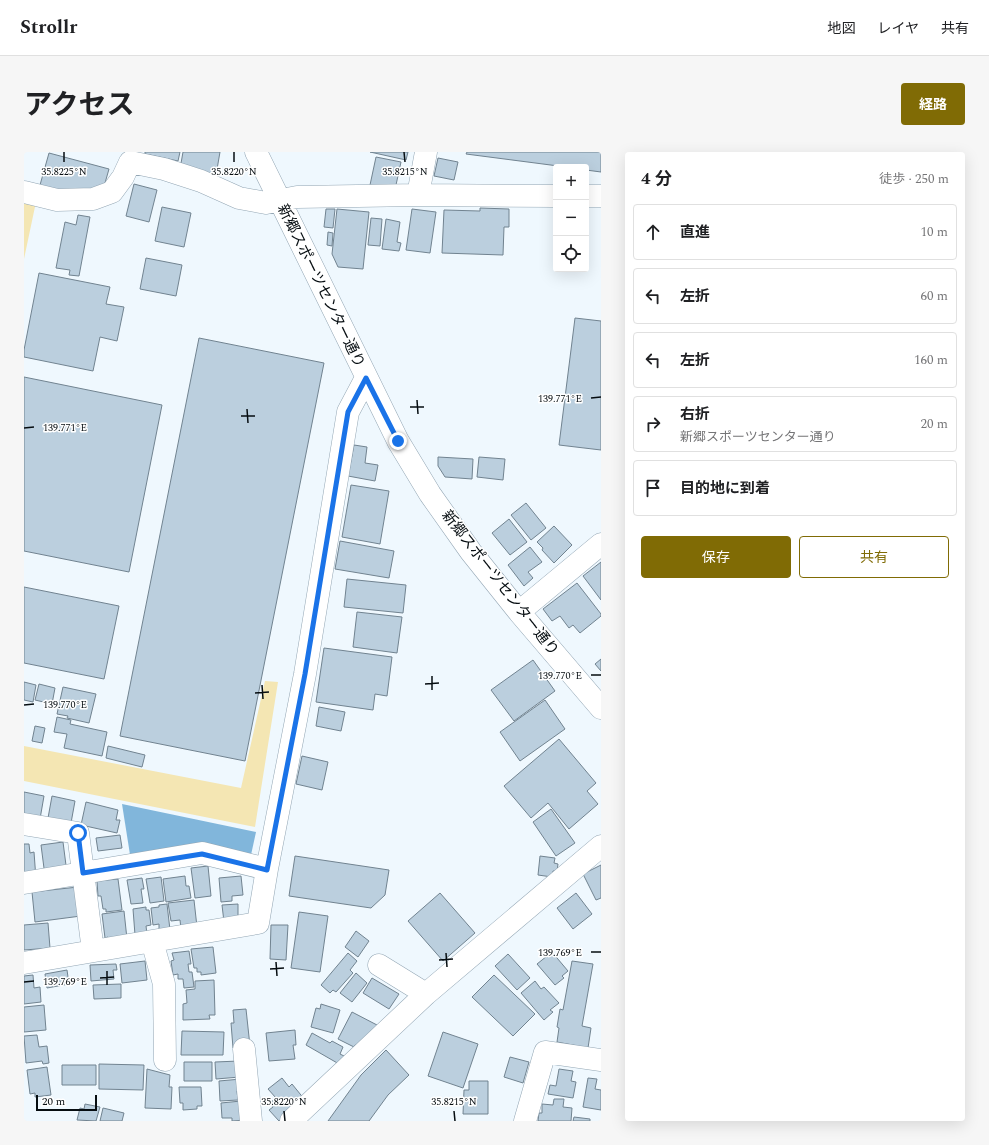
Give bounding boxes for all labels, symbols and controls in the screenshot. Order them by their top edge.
text: Strollr [20,13,77,42]
text: 地図 [827,18,855,39]
text: レイヤ [877,18,919,39]
text: 共有 [941,18,969,39]
button: 経路 [901,83,965,125]
text: アクセス [24,84,135,127]
text: 35.8225°N [41,164,87,180]
text: 35.8220°N [211,164,257,180]
text: 35.8215°N [382,164,428,180]
map controls [553,164,589,272]
button: + [553,164,589,200]
text: 4 分 [641,166,672,192]
text: 徒歩 · 250 m [879,169,949,189]
street label: 新郷スポーツセンター通り [271,200,371,372]
button: − [553,200,589,236]
icon: ahead [642,221,664,243]
text: 直進 [680,221,710,244]
text: 10 m [921,222,948,242]
button: locate [553,236,589,272]
icon: left [642,285,664,307]
text: 左折 [680,285,710,308]
text: 60 m [921,286,948,306]
icon: left [642,349,664,371]
text: 左折 [680,349,710,372]
text: 160 m [914,350,948,370]
text: 139.771°E [538,391,582,407]
text: 右折 [680,403,710,426]
icon: right [642,413,664,435]
text: 20 m [921,414,948,434]
text: 139.771°E [43,420,87,436]
text: 新郷スポーツセンター通り [680,427,836,447]
route end [389,432,407,450]
icon: arrive [642,477,664,499]
text: 目的地に到着 [680,477,770,500]
street label: 新郷スポーツセンター通り [436,505,564,661]
button: 保存 [641,536,791,578]
button: 共有 [799,536,949,578]
text: 139.770°E [538,668,582,684]
text: 139.770°E [43,697,87,713]
route start [69,824,87,842]
text: 139.769°E [538,945,582,961]
text: 139.769°E [43,974,87,990]
scale bar [36,1093,97,1112]
text: 20 m [42,1093,65,1110]
text: 35.8220°N [261,1094,307,1110]
text: 35.8215°N [431,1094,477,1110]

